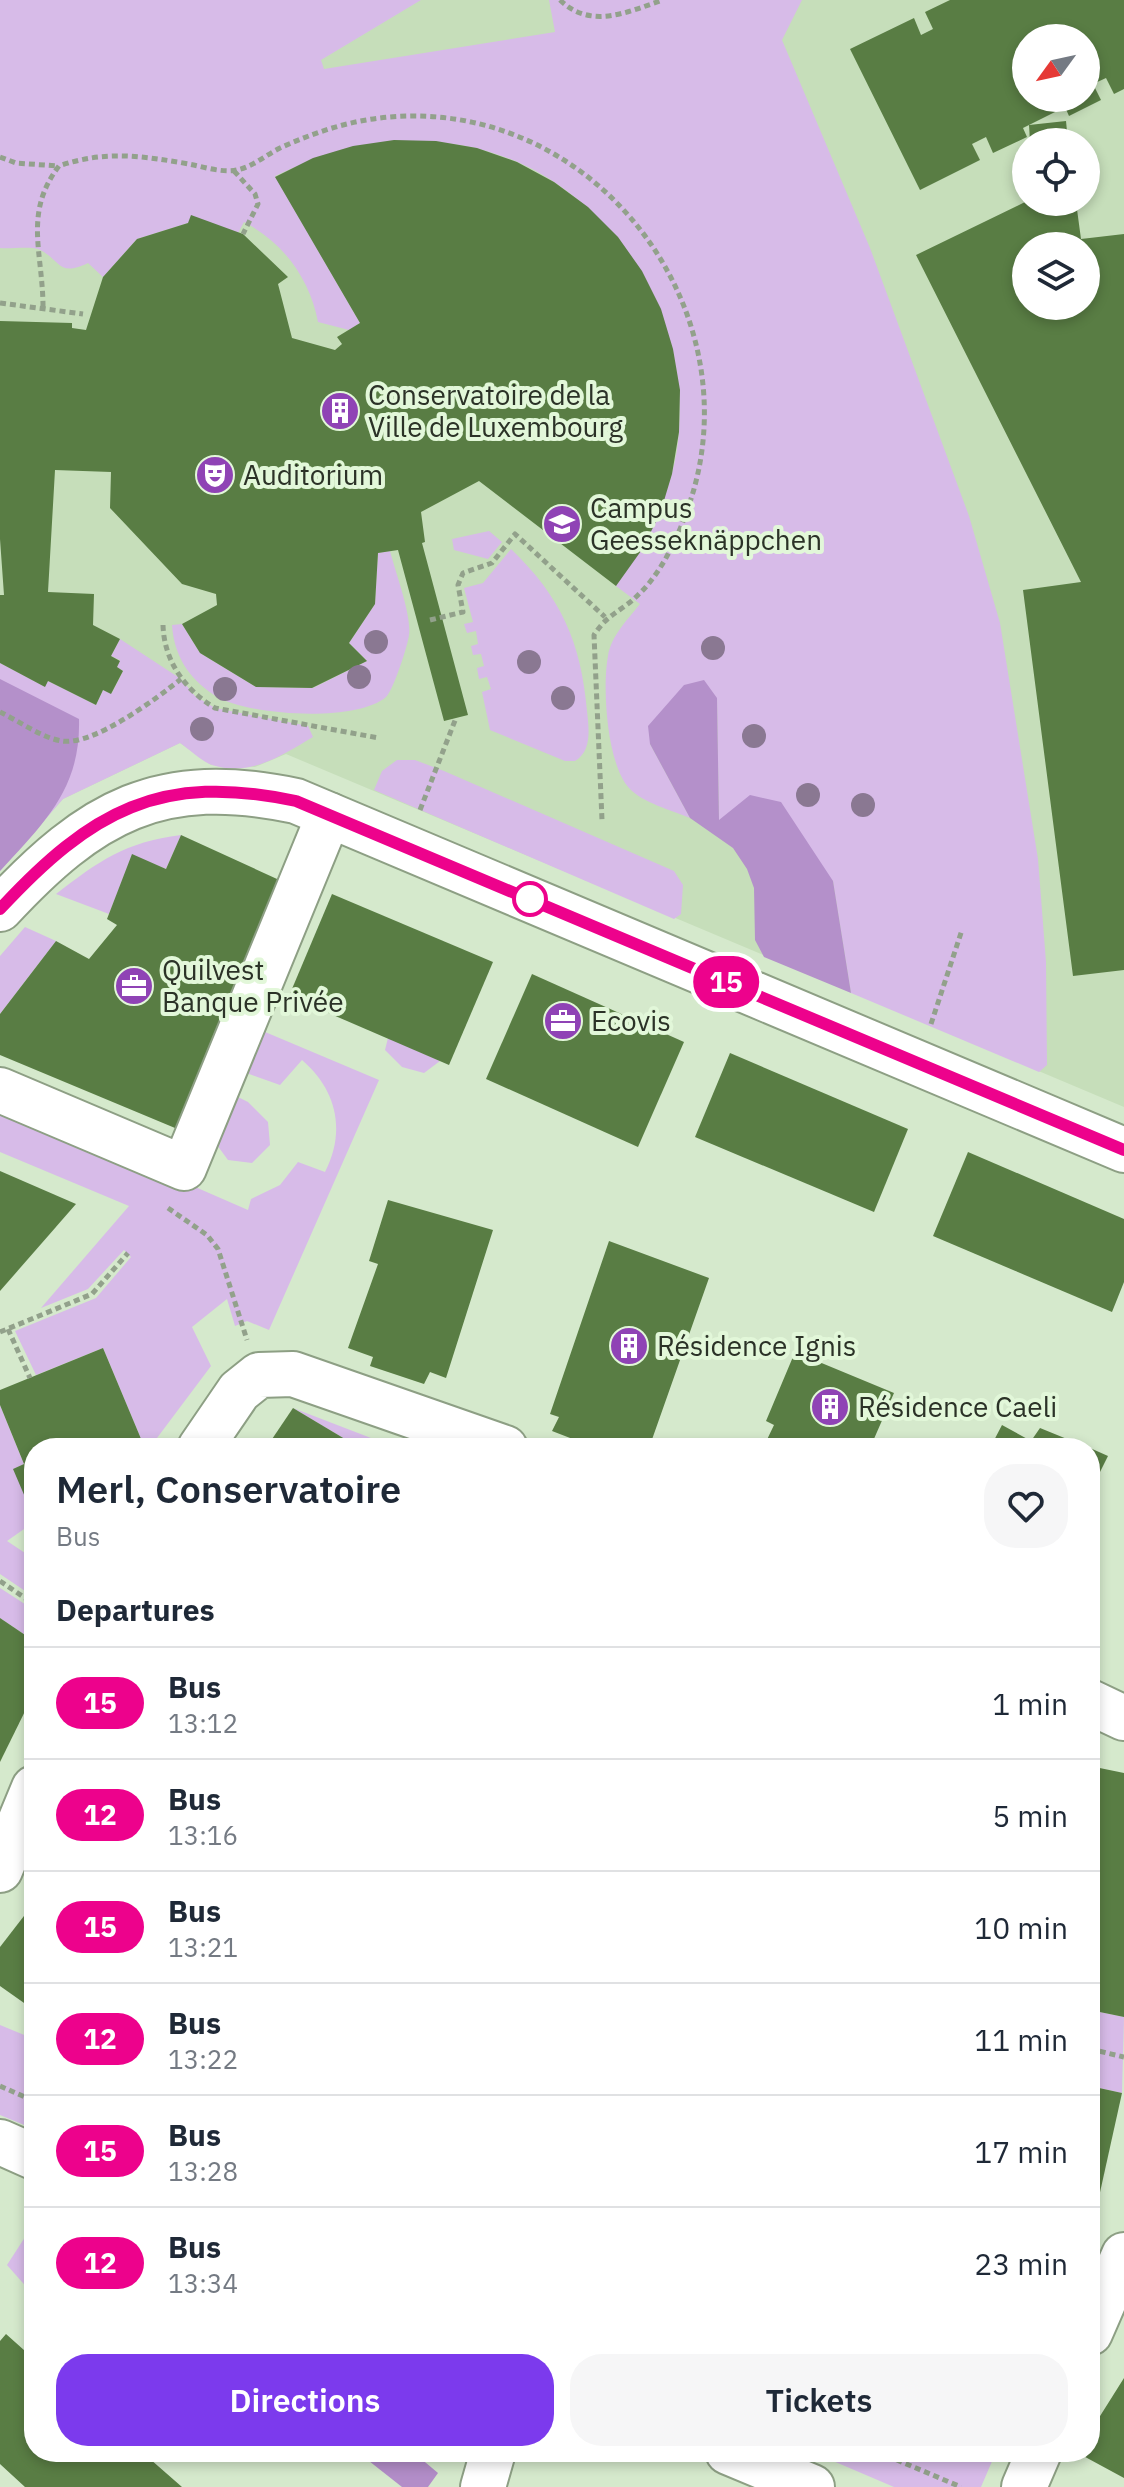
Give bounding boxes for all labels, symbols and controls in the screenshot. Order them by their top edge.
north arrow [1012,24,1100,112]
map controls [1012,24,1100,320]
button: locate [1012,128,1100,216]
button: layers [1012,232,1100,320]
place label: Conservatoire de la Ville de Luxembourg [368,376,623,445]
building icon: Conservatoire de la Ville de Luxembourg [319,390,361,432]
theatre icon: Auditorium [194,454,236,496]
place label: Auditorium [243,456,383,493]
place label: Campus Geesseknäppchen [590,489,822,558]
school or university icon: Campus Geesseknäppchen [541,503,583,545]
unlabelled marker [513,882,547,916]
place label: Quilvest Banque Privée [162,951,344,1020]
line badge: 15 [690,956,762,1008]
text: 15 [709,963,743,1000]
office icon: Quilvest Banque Privée [113,965,155,1007]
office icon: Ecovis [542,1000,584,1042]
place label: Ecovis [591,1002,671,1039]
building icon: Résidence Ignis [608,1325,650,1367]
place label: Résidence Ignis [657,1327,856,1364]
building icon: Résidence Caeli [809,1386,851,1428]
place label: Résidence Caeli [858,1388,1057,1425]
text: Merl, Conservatoire [56,1464,401,1513]
button: heart [984,1464,1068,1548]
text: Bus [56,1519,100,1553]
text: Departures [56,1590,215,1629]
text: Bus [168,1667,221,1706]
text: 15 [83,1684,117,1721]
text: 1 min [992,1684,1068,1723]
text: 13:12 [168,1706,238,1740]
text: Bus [168,1779,221,1818]
text: 12 [83,1796,117,1833]
text: 5 min [992,1796,1068,1835]
text: 13:16 [168,1818,238,1852]
text: Bus [168,1891,221,1930]
text: 15 [83,1908,117,1945]
text: 10 min [974,1908,1068,1947]
text: 13:21 [168,1930,238,1964]
text: Bus [168,2003,221,2042]
text: 12 [83,2020,117,2057]
text: 11 min [974,2020,1068,2059]
text: 13:22 [168,2042,238,2076]
text: Bus [168,2115,221,2154]
text: 15 [83,2132,117,2169]
text: 17 min [974,2132,1068,2171]
text: 13:28 [168,2154,238,2188]
text: Bus [168,2227,221,2266]
text: 12 [83,2244,117,2281]
text: 23 min [974,2244,1068,2283]
text: 13:34 [168,2266,238,2300]
button: Directions [56,2354,554,2446]
button: Tickets [570,2354,1068,2446]

